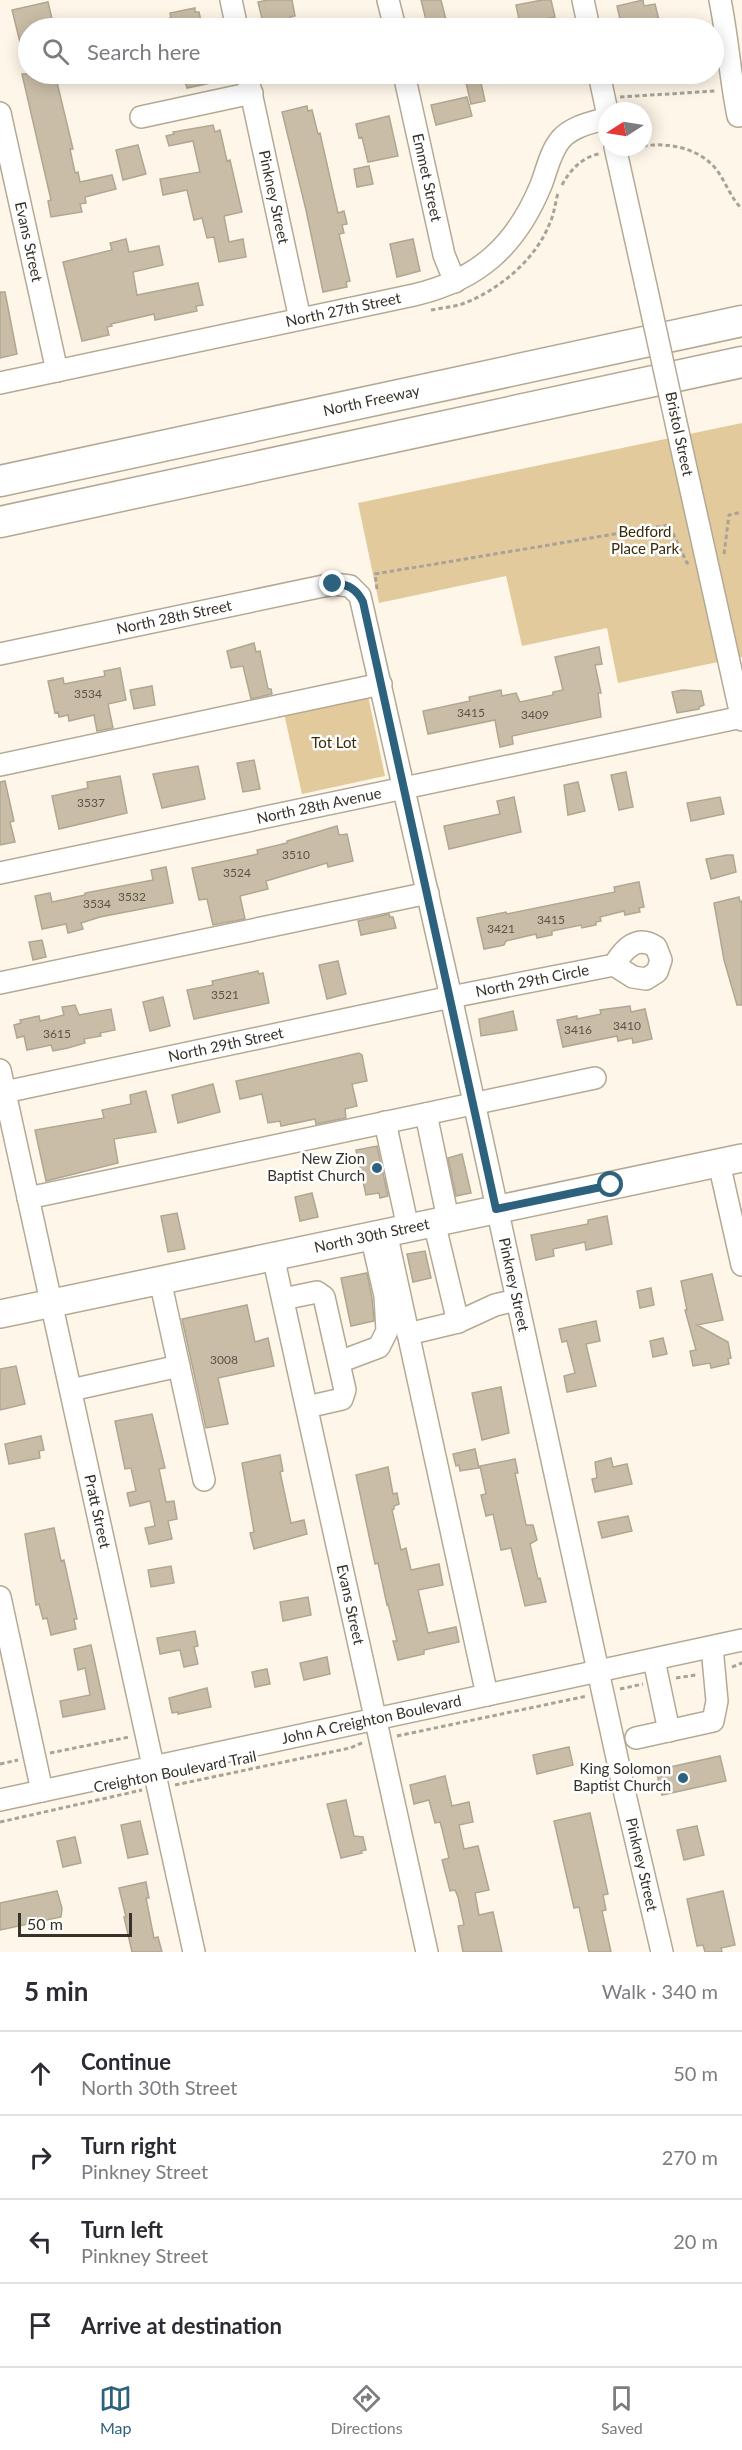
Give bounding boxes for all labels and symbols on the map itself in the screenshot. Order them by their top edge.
north arrow [598,102,652,156]
street label: Emmet Street [409,132,446,224]
street label: Pinkney Street [256,148,294,246]
street label: Evans Street [12,200,47,284]
street label: North 27th Street [284,288,403,330]
street label: North Freeway [321,381,421,419]
street label: Bristol Street [662,390,698,478]
park label: Bedford Place Park [611,522,679,557]
route end [319,570,345,596]
street label: North 28th Street [115,595,234,637]
house number: 3534 [74,686,102,701]
house number: 3415 [457,705,485,720]
house number: 3409 [521,707,549,722]
park label: Tot Lot [311,733,357,751]
street label: North 28th Avenue [255,783,383,827]
house number: 3537 [77,795,105,810]
house number: 3510 [282,847,310,862]
house number: 3524 [223,865,251,880]
house number: 3532 [118,889,146,904]
house number: 3534 [83,896,111,911]
house number: 3415 [537,912,565,927]
house number: 3421 [487,921,515,936]
street label: North 29th Circle [474,960,591,1000]
house number: 3521 [211,987,239,1002]
house number: 3410 [613,1018,641,1033]
house number: 3416 [564,1022,592,1037]
street label: North 29th Street [166,1023,286,1065]
house number: 3615 [43,1026,71,1041]
place label: New Zion Baptist Church [267,1149,365,1184]
marker: New Zion Baptist Church [370,1161,384,1175]
route start [597,1171,623,1197]
street label: North 30th Street [312,1214,432,1256]
street label: Pinkney Street [496,1236,534,1333]
house number: 3008 [210,1352,238,1367]
street label: Pratt Street [81,1473,115,1550]
street label: Evans Street [333,1563,369,1647]
street label: John A Creighton Boulevard [280,1691,463,1747]
street label: Creighton Boulevard Trail [92,1746,258,1796]
place label: King Solomon Baptist Church [573,1759,671,1794]
marker: King Solomon Baptist Church [676,1771,690,1785]
street label: Pinkney Street [623,1816,662,1913]
scale bar [18,1910,132,1938]

